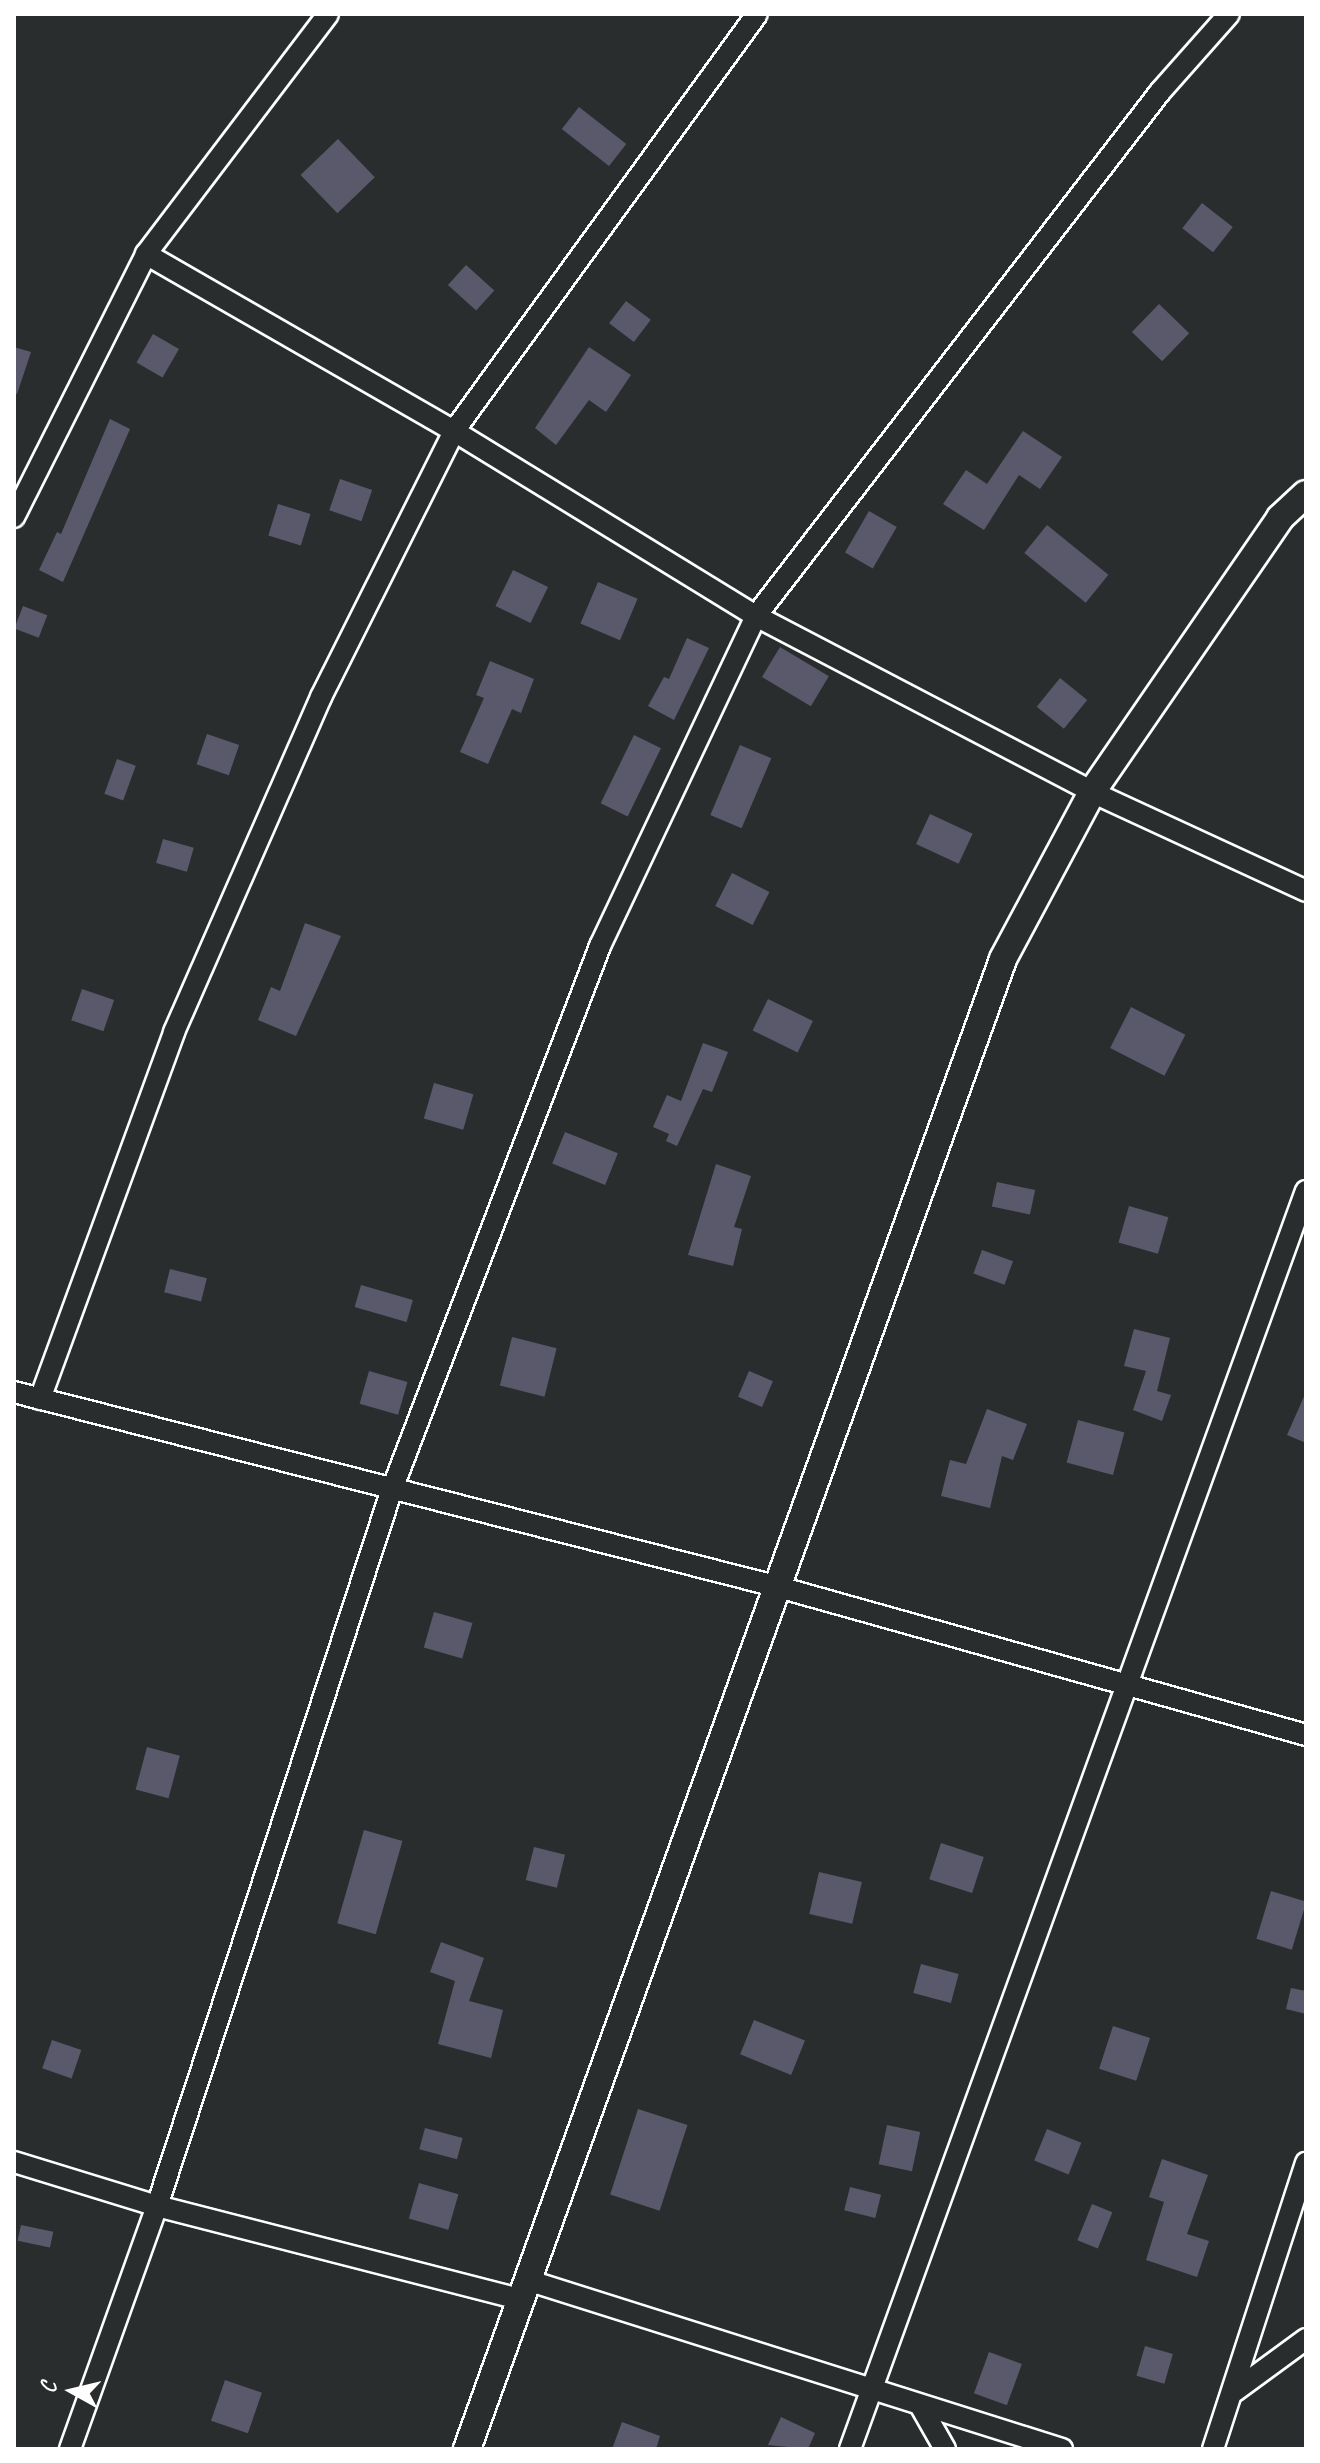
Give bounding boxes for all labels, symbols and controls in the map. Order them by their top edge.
north arrow [32,2351,112,2431]
text: С [34,2380,63,2395]

